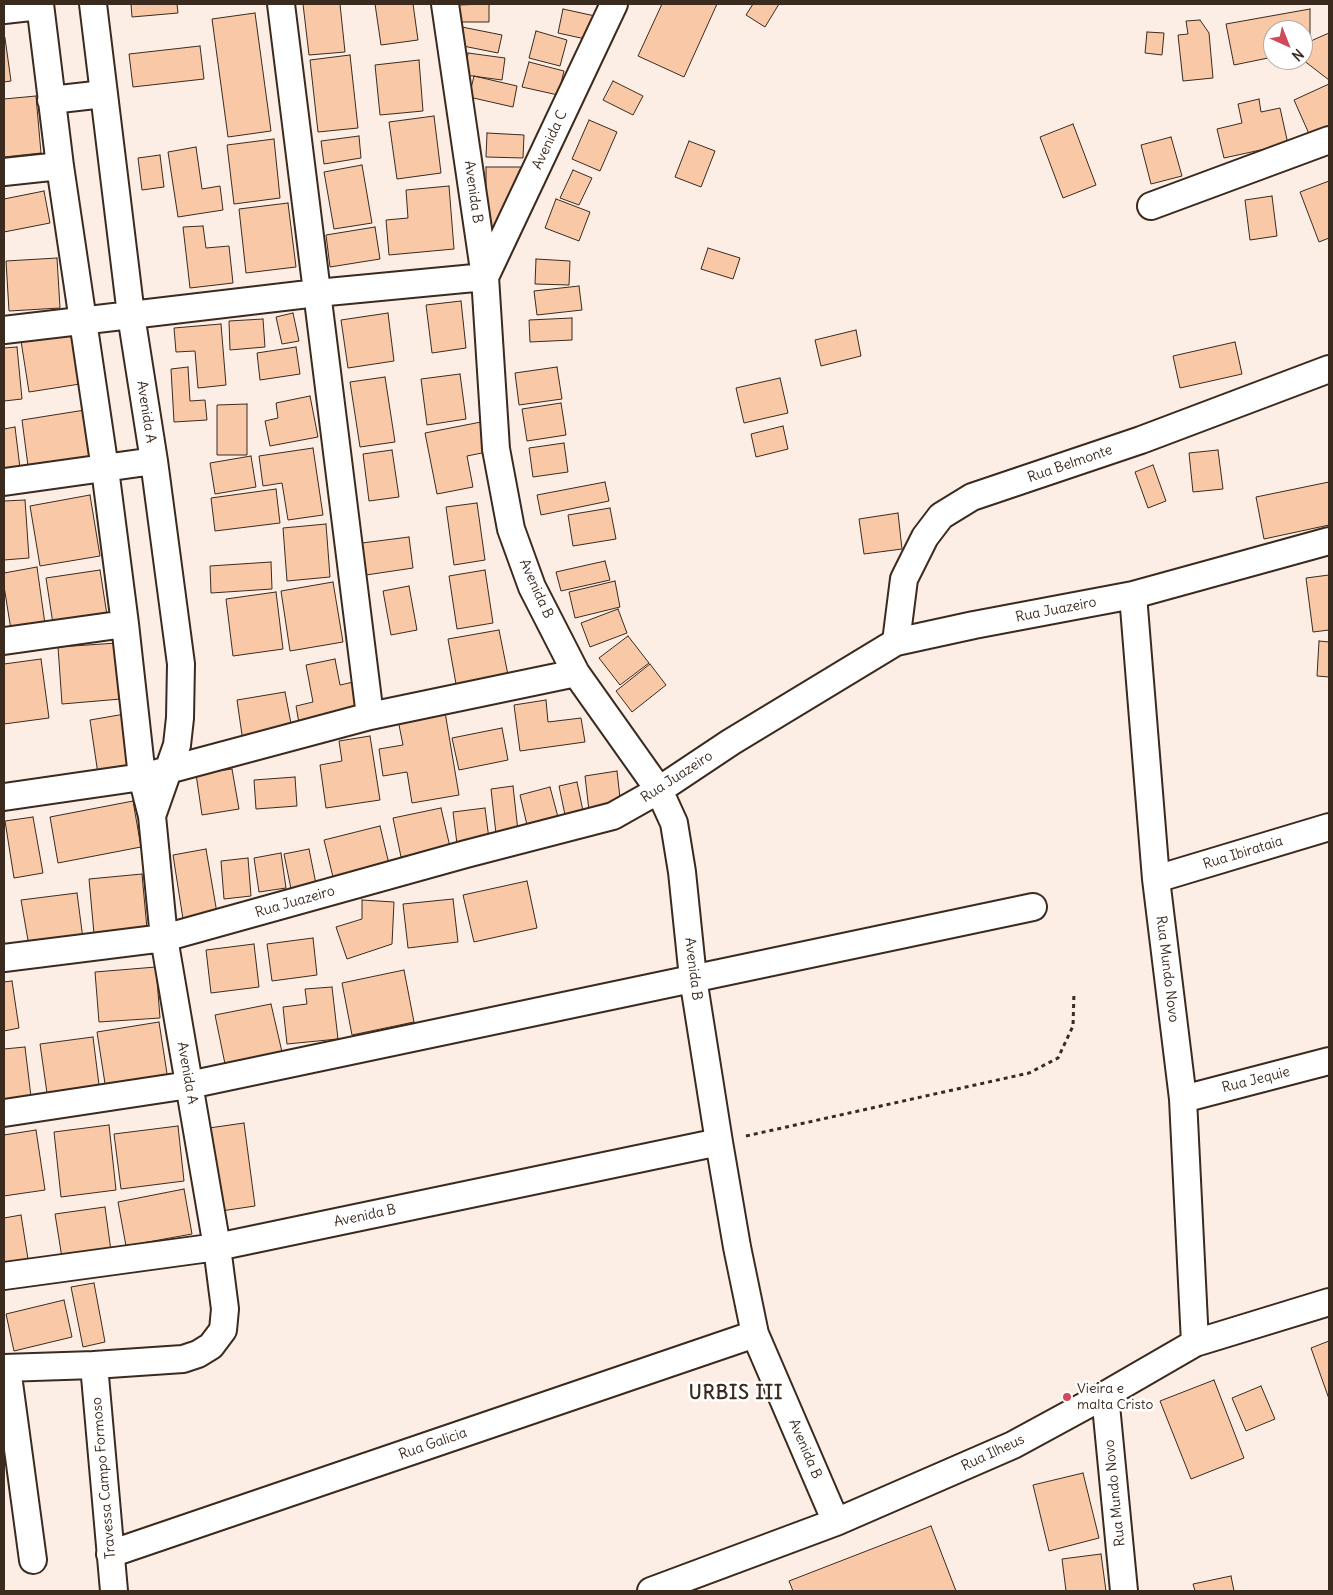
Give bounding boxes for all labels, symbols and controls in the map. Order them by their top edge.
north arrow [1263,20,1313,70]
text: N [1288,45,1307,65]
street label: Avenida C [529,108,571,172]
street label: Avenida B [460,160,486,224]
street label: Avenida A [133,380,159,444]
street label: Rua Belmonte [1025,442,1115,486]
street label: Avenida B [515,557,557,621]
street label: Rua Juazeiro [1014,594,1098,626]
street label: Rua Juazeiro [638,748,716,806]
street label: Rua Ibirataia [1201,833,1285,873]
street label: Rua Juazeiro [253,883,337,921]
street label: Rua Mundo Novo [1152,915,1182,1023]
street label: Avenida B [681,937,705,1001]
street label: Avenida A [173,1041,201,1105]
street label: Rua Jequie [1220,1063,1292,1097]
street label: Avenida B [332,1201,398,1231]
place label: Vieira e malta Cristo [1077,1381,1153,1414]
district label: URBIS III [688,1383,784,1405]
marker: Vieira e malta Cristo [1061,1391,1073,1403]
street label: Travessa Campo Formoso [89,1397,119,1559]
street label: Avenida B [785,1417,825,1481]
street label: Rua Galicia [397,1425,469,1463]
street label: Rua Ilheus [959,1431,1027,1475]
street label: Rua Mundo Novo [1101,1439,1129,1547]

